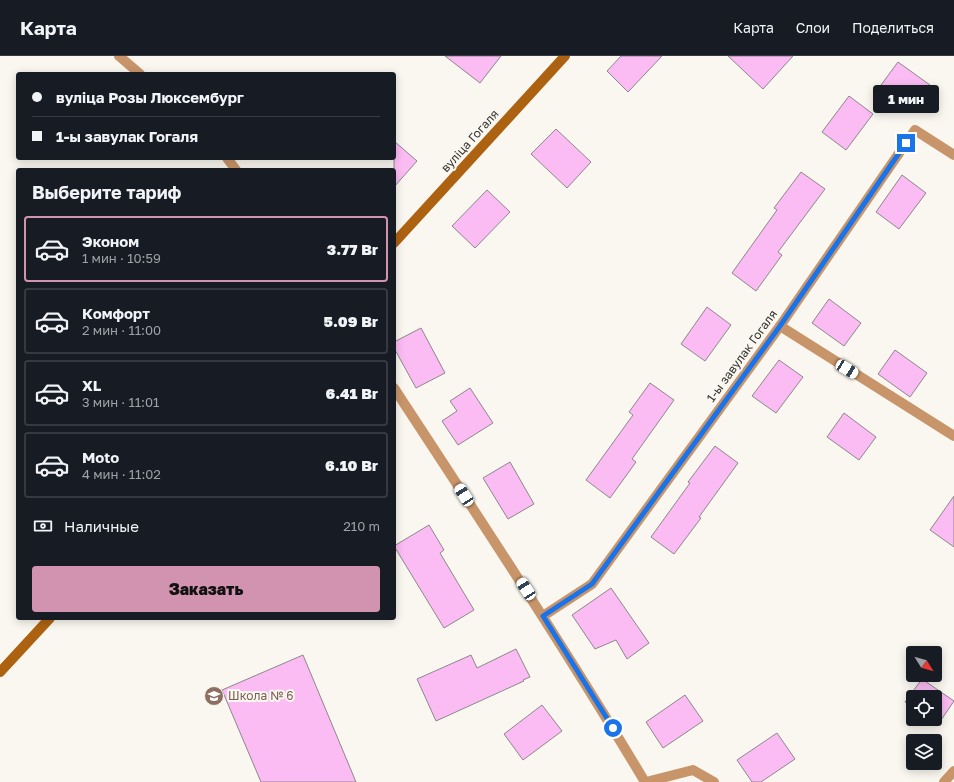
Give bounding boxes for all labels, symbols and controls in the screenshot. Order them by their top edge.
text: Карта [20,16,77,39]
text: Карта [733,19,774,36]
text: Слои [796,19,830,36]
text: Поделиться [852,19,934,36]
callout: 1 мин [873,85,939,113]
text: вуліца Розы Люксембург [56,88,244,106]
text: 1 мин [888,91,924,107]
street label: вуліца Гогаля [438,106,502,175]
text: 1-ы завулак Гогаля [56,127,198,145]
route end [897,134,915,152]
text: Выберите тариф [32,181,181,203]
icon: car [34,231,70,267]
text: Эконом [82,232,139,250]
text: 3.77 Br [327,240,378,258]
text: 1 мин · 10:59 [82,250,161,266]
icon: car [34,303,70,339]
text: Комфорт [82,304,150,322]
street label: 1-ы завулак Гогаля [703,307,780,405]
text: 5.09 Br [323,312,378,330]
text: 2 мин · 11:00 [82,322,161,338]
car [834,358,860,380]
icon: car [34,375,70,411]
text: XL [82,376,101,394]
text: 6.41 Br [325,384,378,402]
text: 3 мин · 11:01 [82,394,159,410]
icon: car [34,447,70,483]
text: Moto [82,448,119,466]
text: 6.10 Br [325,456,378,474]
text: 4 мин · 11:02 [82,466,161,482]
car [452,482,476,508]
icon: cash [32,515,54,537]
text: Наличные [64,517,139,535]
text: 210 m [343,518,380,534]
button: Заказать [32,566,380,612]
car [514,576,538,602]
north arrow [906,646,942,682]
map controls [906,646,942,770]
school or university icon: Школа № 6 [203,685,225,707]
place label: Школа № 6 [228,688,294,703]
button: locate [906,690,942,726]
route start [604,719,622,737]
button: layers [906,734,942,770]

